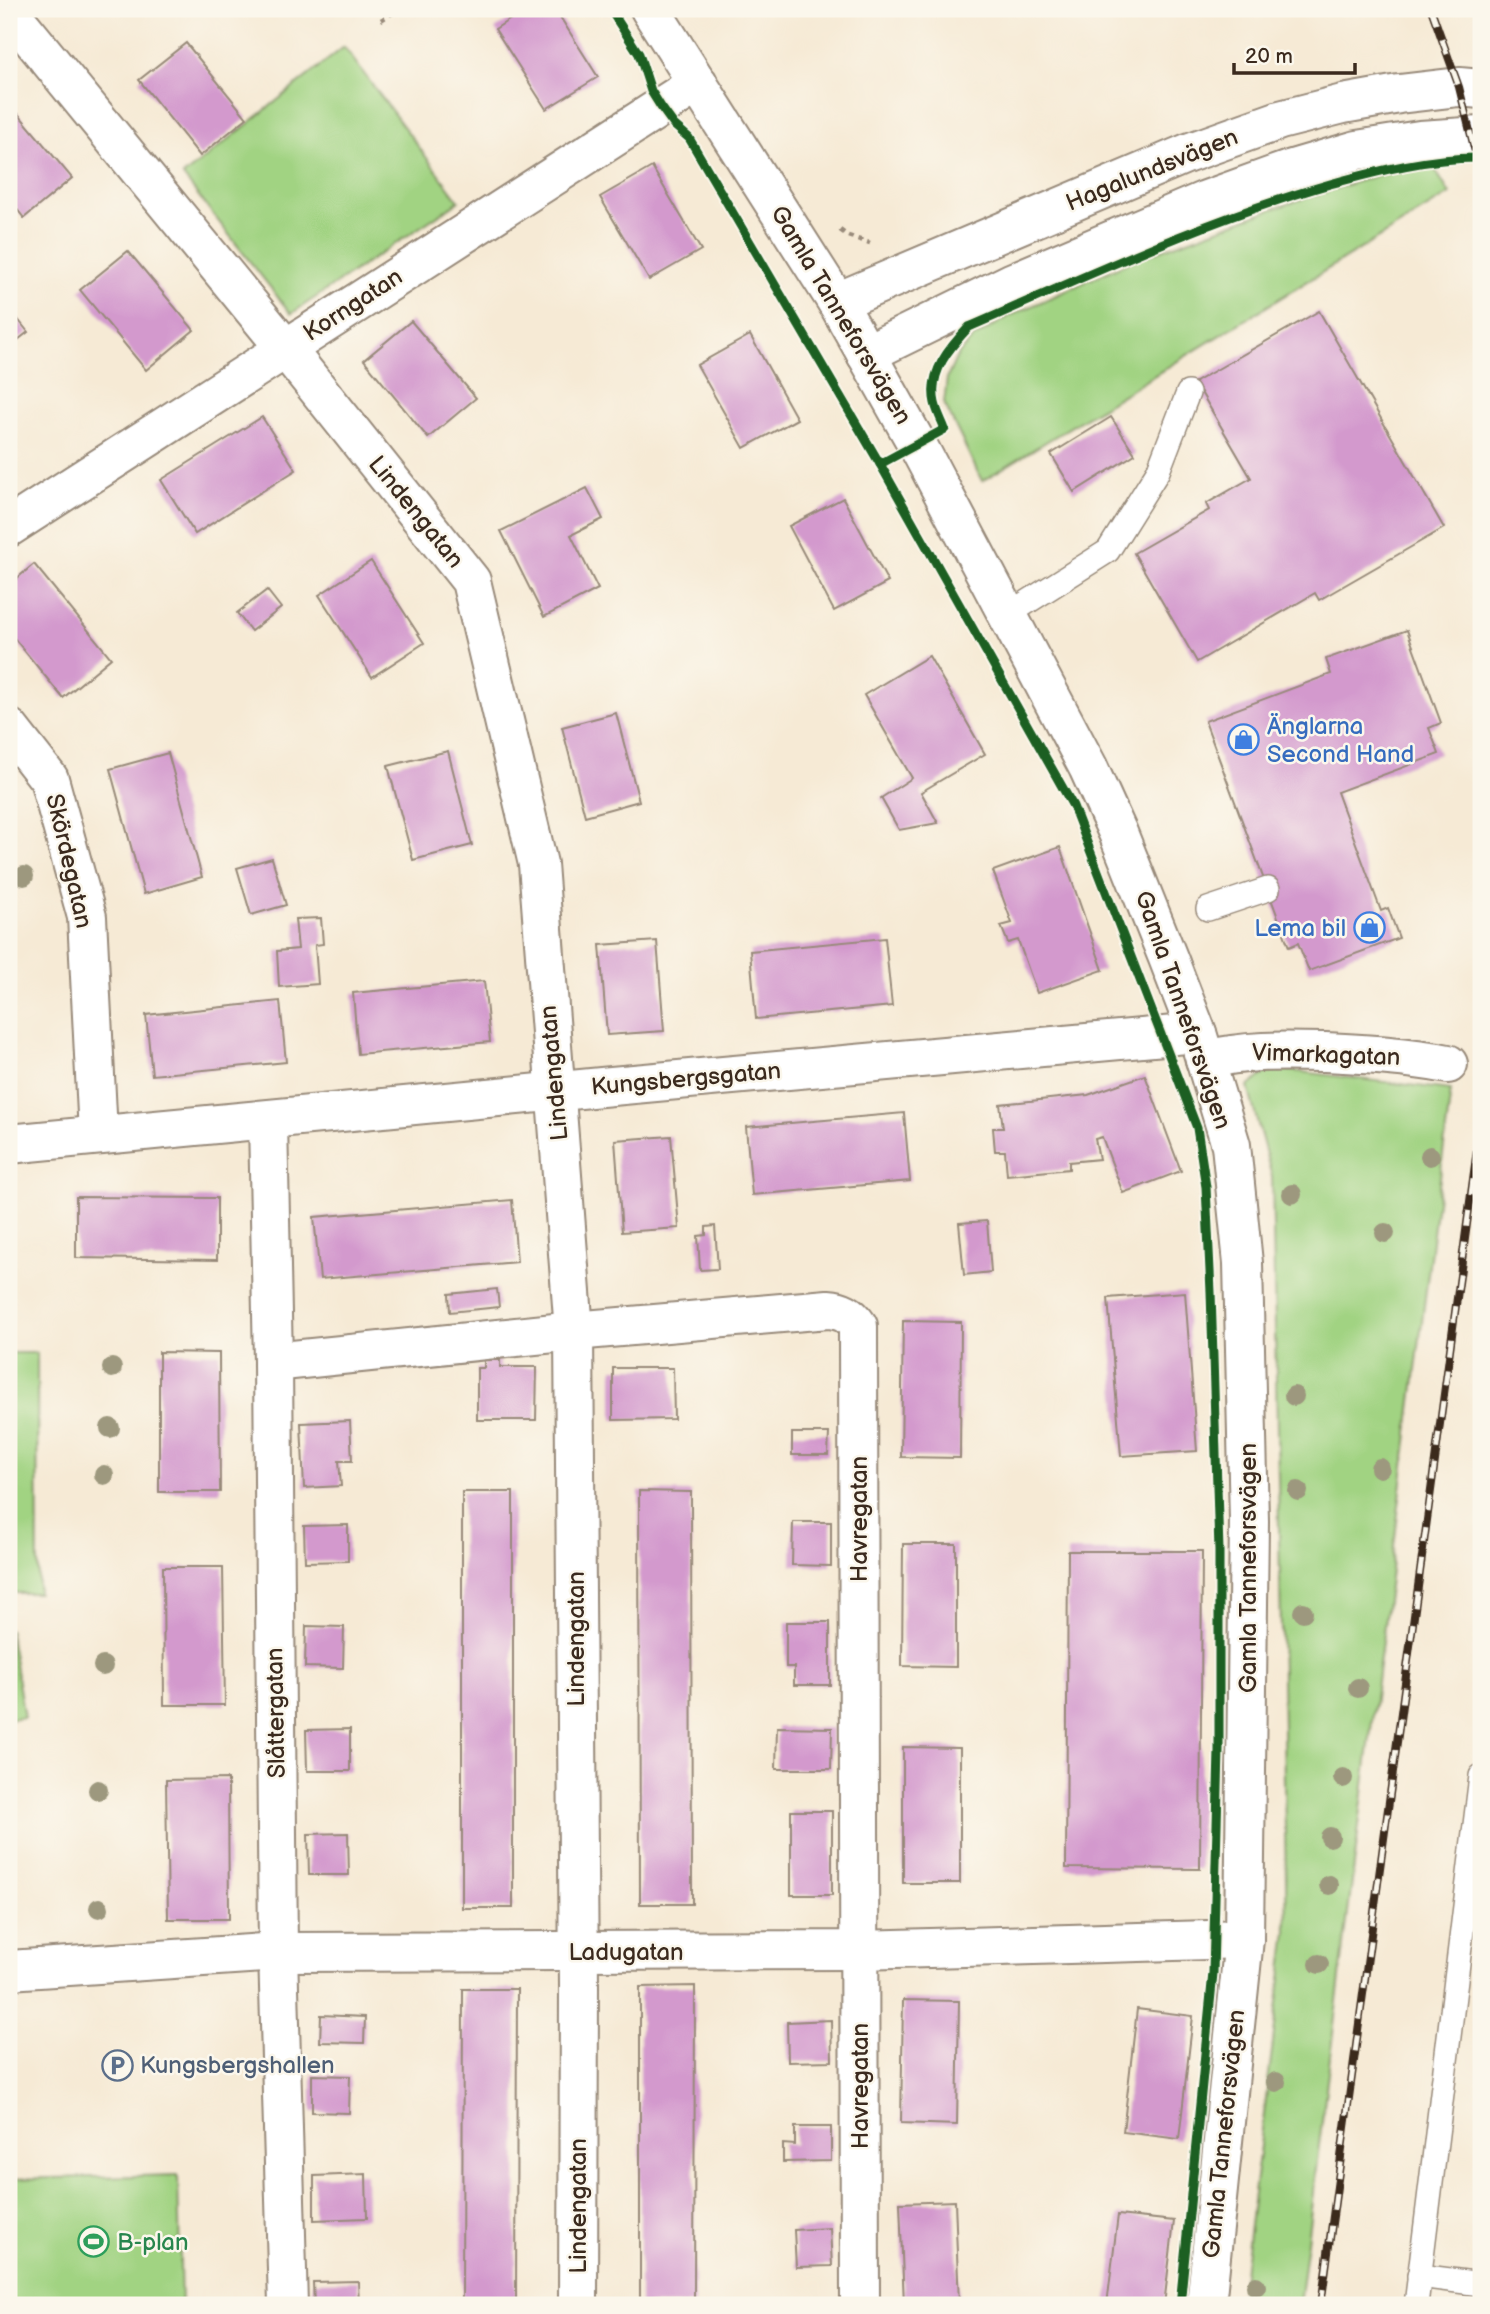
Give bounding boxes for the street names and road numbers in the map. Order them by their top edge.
street label: Hagalundsvägen [1062,122,1242,218]
street label: Gamla Tanneforsvägen [764,200,918,430]
street label: Korngatan [298,262,408,348]
street label: Lindengatan [362,450,470,574]
street label: Skördegatan [39,791,99,931]
street label: Gamla Tanneforsvägen [1129,887,1237,1133]
street label: Lindengatan [534,1004,574,1142]
street label: Vimarkagatan [1251,1038,1401,1072]
street label: Kungsbergsgatan [590,1056,782,1102]
street label: Gamla Tanneforsvägen [1234,1443,1263,1693]
street label: Havregatan [845,1456,874,1582]
street label: Lindengatan [562,1571,591,1707]
street label: Slåttergatan [260,1647,292,1779]
street label: Ladugatan [568,1938,684,1967]
street label: Gamla Tanneforsvägen [1197,2008,1251,2260]
street label: Havregatan [846,2023,875,2149]
street label: Lindengatan [564,2138,593,2274]

